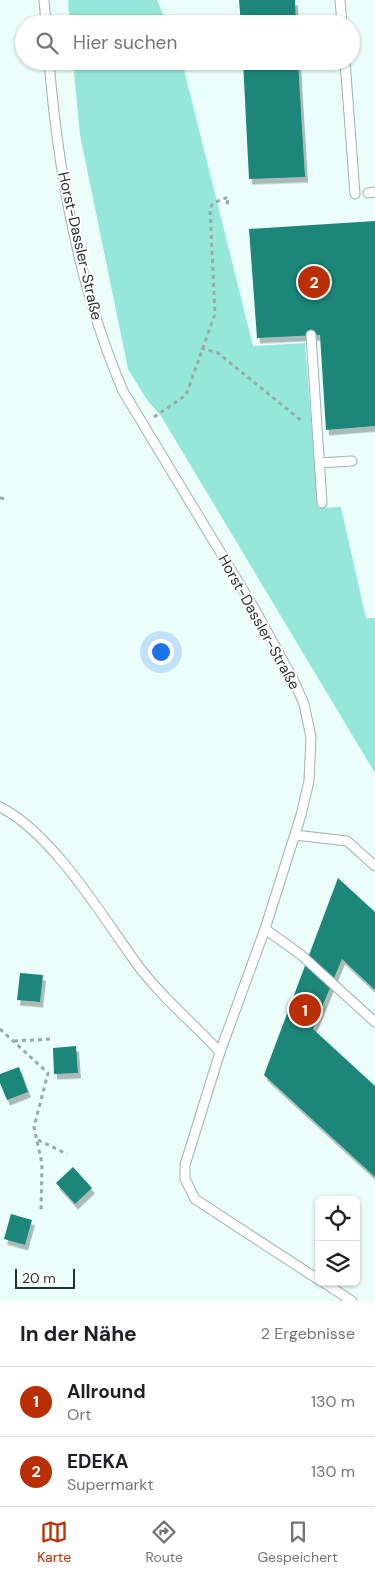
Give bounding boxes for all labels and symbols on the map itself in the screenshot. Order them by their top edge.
street label: Horst-Dassler-Straße [53,170,107,322]
pin: 2 [298,263,330,301]
street label: Horst-Dassler-Straße [214,551,304,693]
your location [148,639,174,665]
pin: 1 [289,991,321,1029]
scale bar [15,1266,75,1289]

